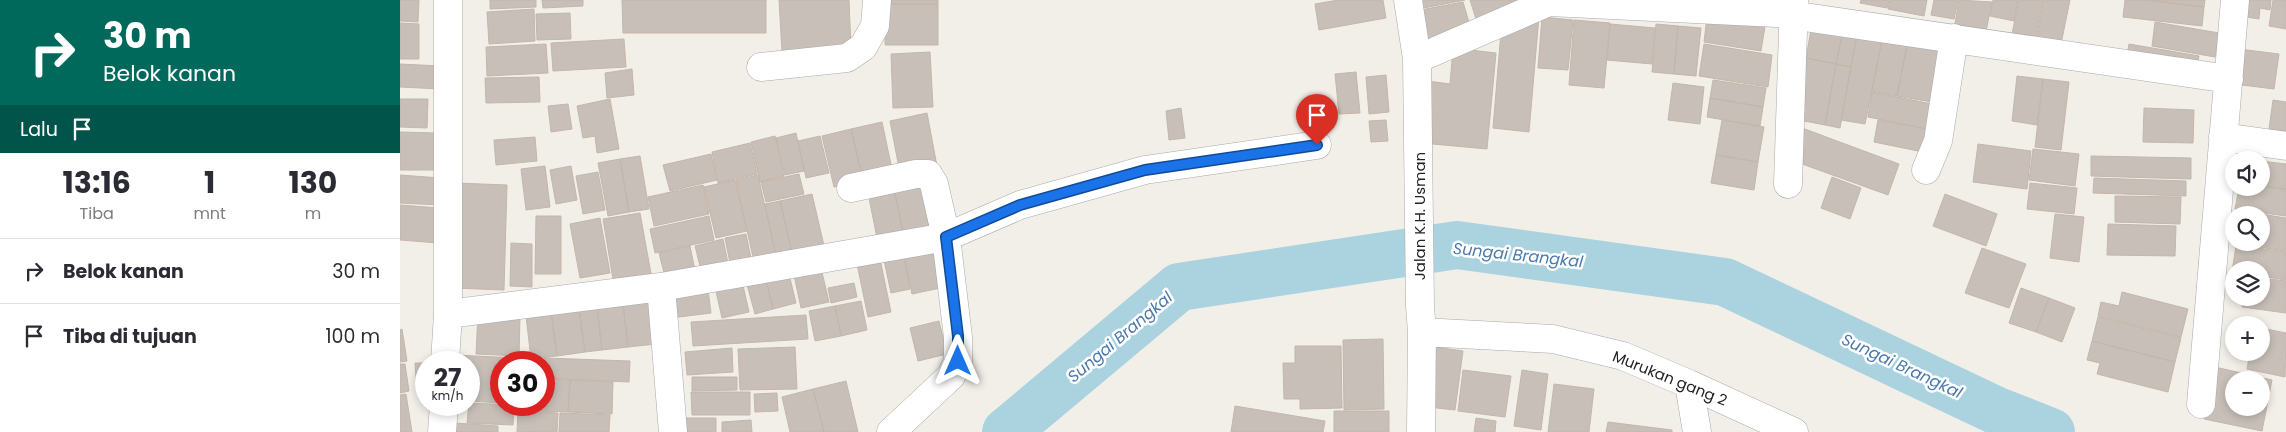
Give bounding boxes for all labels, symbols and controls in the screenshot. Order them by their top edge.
text: 30 m [103,11,191,60]
icon: right [20,20,85,85]
text: Belok kanan [103,58,236,89]
pin [1296,94,1338,145]
icon: arrive [1303,101,1331,129]
icon: arrive [68,115,96,143]
text: Lalu [20,116,58,143]
map controls [2225,151,2270,416]
button: sound [2225,151,2270,196]
street label: Jalan K.H. Usman [1409,152,1430,280]
text: 13:16 [63,161,131,204]
text: 1 [204,161,215,204]
text: 130 [288,161,337,204]
text: Tiba [80,202,114,225]
text: mnt [193,202,226,225]
text: m [305,202,321,225]
button: search [2225,206,2270,251]
water label: Sungai Brangkal [1452,237,1584,273]
icon: right [20,257,48,285]
text: Belok kanan [63,258,184,285]
text: 30 m [332,258,380,285]
button: layers [2225,261,2270,306]
water label: Sungai Brangkal [1063,286,1178,388]
button: + [2225,316,2270,361]
icon: arrive [20,322,48,350]
text: Tiba di tujuan [63,323,197,350]
text: 100 m [325,323,380,350]
water label: Sungai Brangkal [1838,328,1966,404]
position arrow [931,334,983,386]
street label: Murukan gang 2 [1610,345,1730,411]
speed limit sign: 30 [490,351,555,416]
text: 27 [434,360,461,395]
button: − [2225,371,2270,416]
text: km/h [432,387,463,404]

